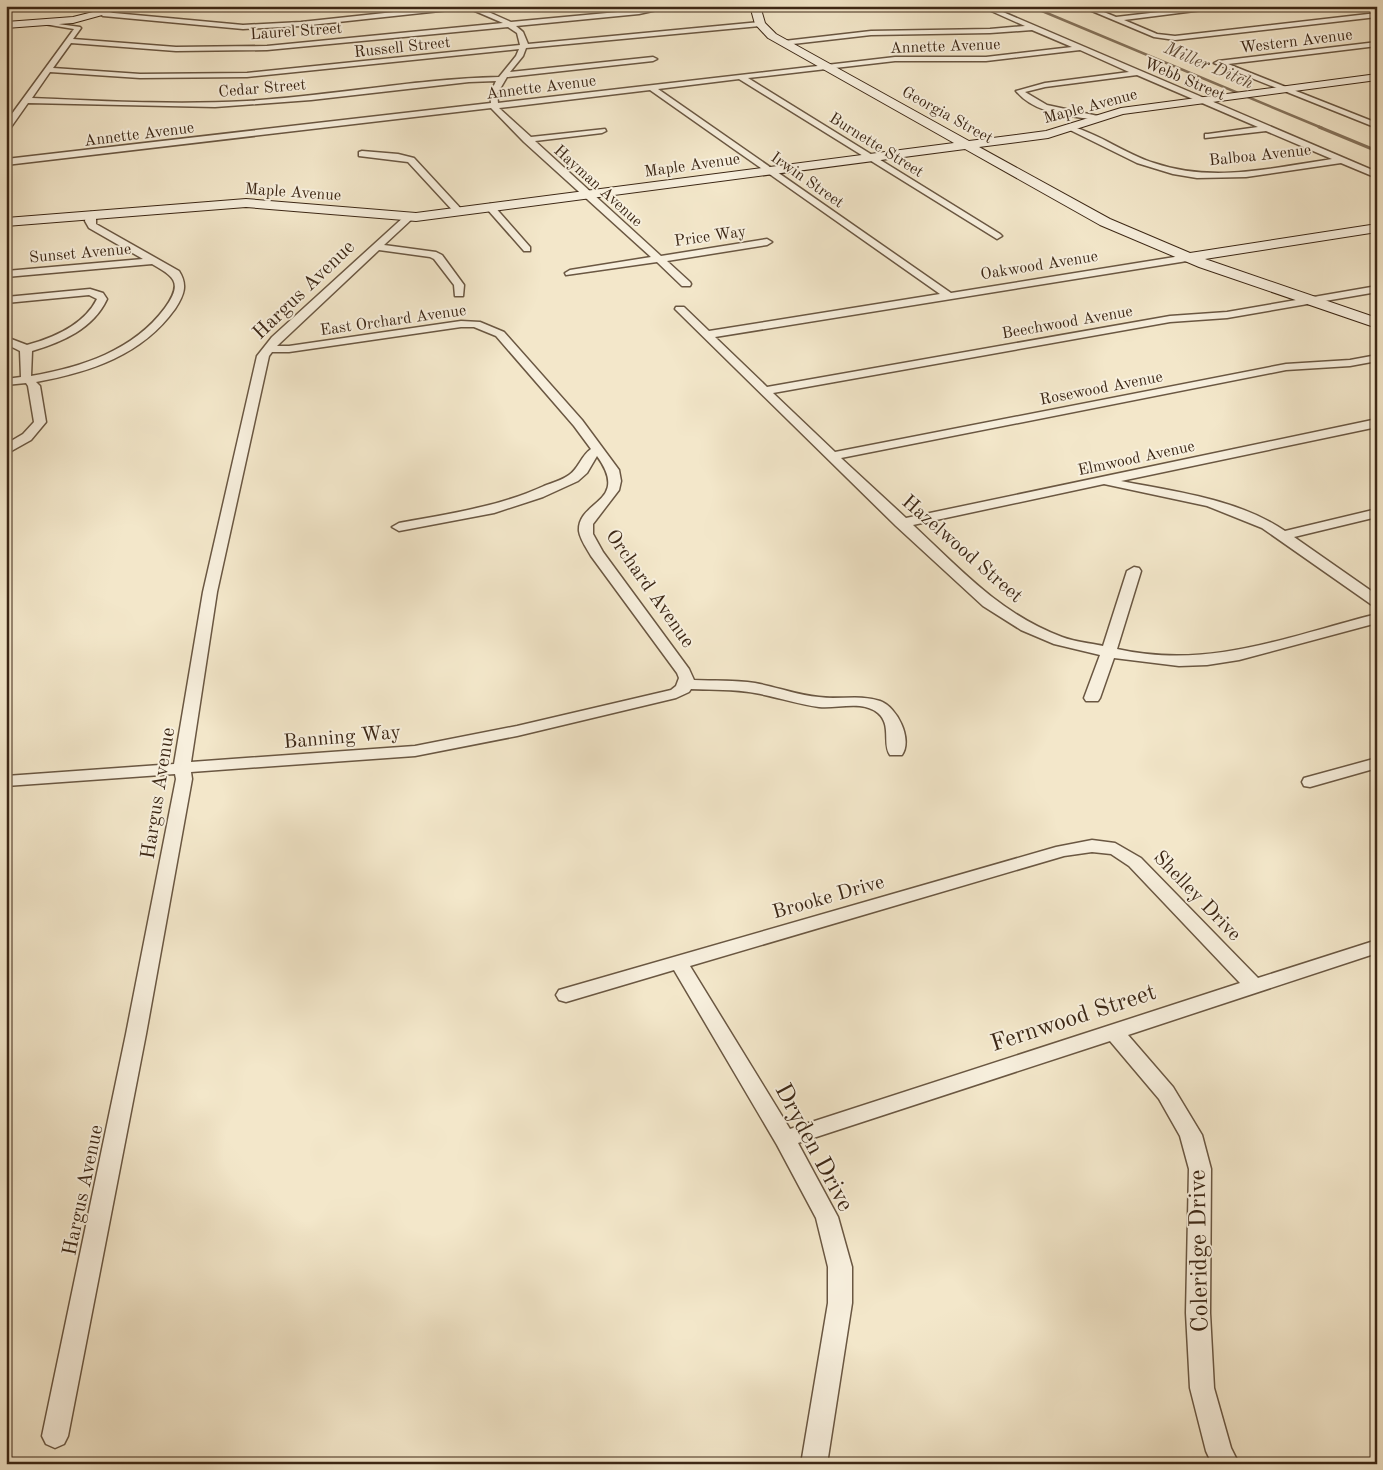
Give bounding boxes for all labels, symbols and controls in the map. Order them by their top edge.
street label: Laurel Street [250,21,343,43]
street label: Western Avenue [1239,27,1353,57]
street label: Russell Street [353,35,452,61]
street label: Annette Avenue [889,37,1001,57]
water label: Miller Ditch [1161,39,1256,93]
street label: Webb Street [1141,56,1227,104]
street label: Annette Avenue [485,73,597,103]
street label: Cedar Street [218,77,307,101]
street label: Georgia Street [899,84,995,147]
street label: Maple Avenue [1042,87,1139,127]
street label: Burnette Street [826,110,926,181]
street label: Annette Avenue [83,120,195,150]
street label: Hayman Avenue [550,143,645,230]
street label: Balboa Avenue [1208,143,1312,169]
street label: Irwin Street [767,150,847,212]
street label: Maple Avenue [643,151,741,181]
street label: Maple Avenue [244,182,342,204]
street label: Price Way [673,224,748,250]
street label: Hargus Avenue [250,237,359,344]
street label: Sunset Avenue [29,242,132,266]
street label: Oakwood Avenue [979,249,1099,283]
street label: East Orchard Avenue [319,303,467,339]
street label: Beechwood Avenue [1001,304,1134,342]
street label: Rosewood Avenue [1039,369,1164,409]
street label: Elmwood Avenue [1076,439,1196,479]
street label: Hazelwood Street [898,492,1026,607]
street label: Orchard Avenue [601,526,698,652]
street label: Banning Way [283,723,402,753]
street label: Hargus Avenue [139,726,179,861]
street label: Shelley Drive [1149,847,1244,945]
street label: Brooke Drive [770,872,887,923]
street label: Fernwood Street [988,981,1159,1057]
street label: Dryden Drive [770,1080,857,1216]
street label: Hargus Avenue [60,1123,108,1258]
street label: Coleridge Drive [1187,1169,1213,1333]

